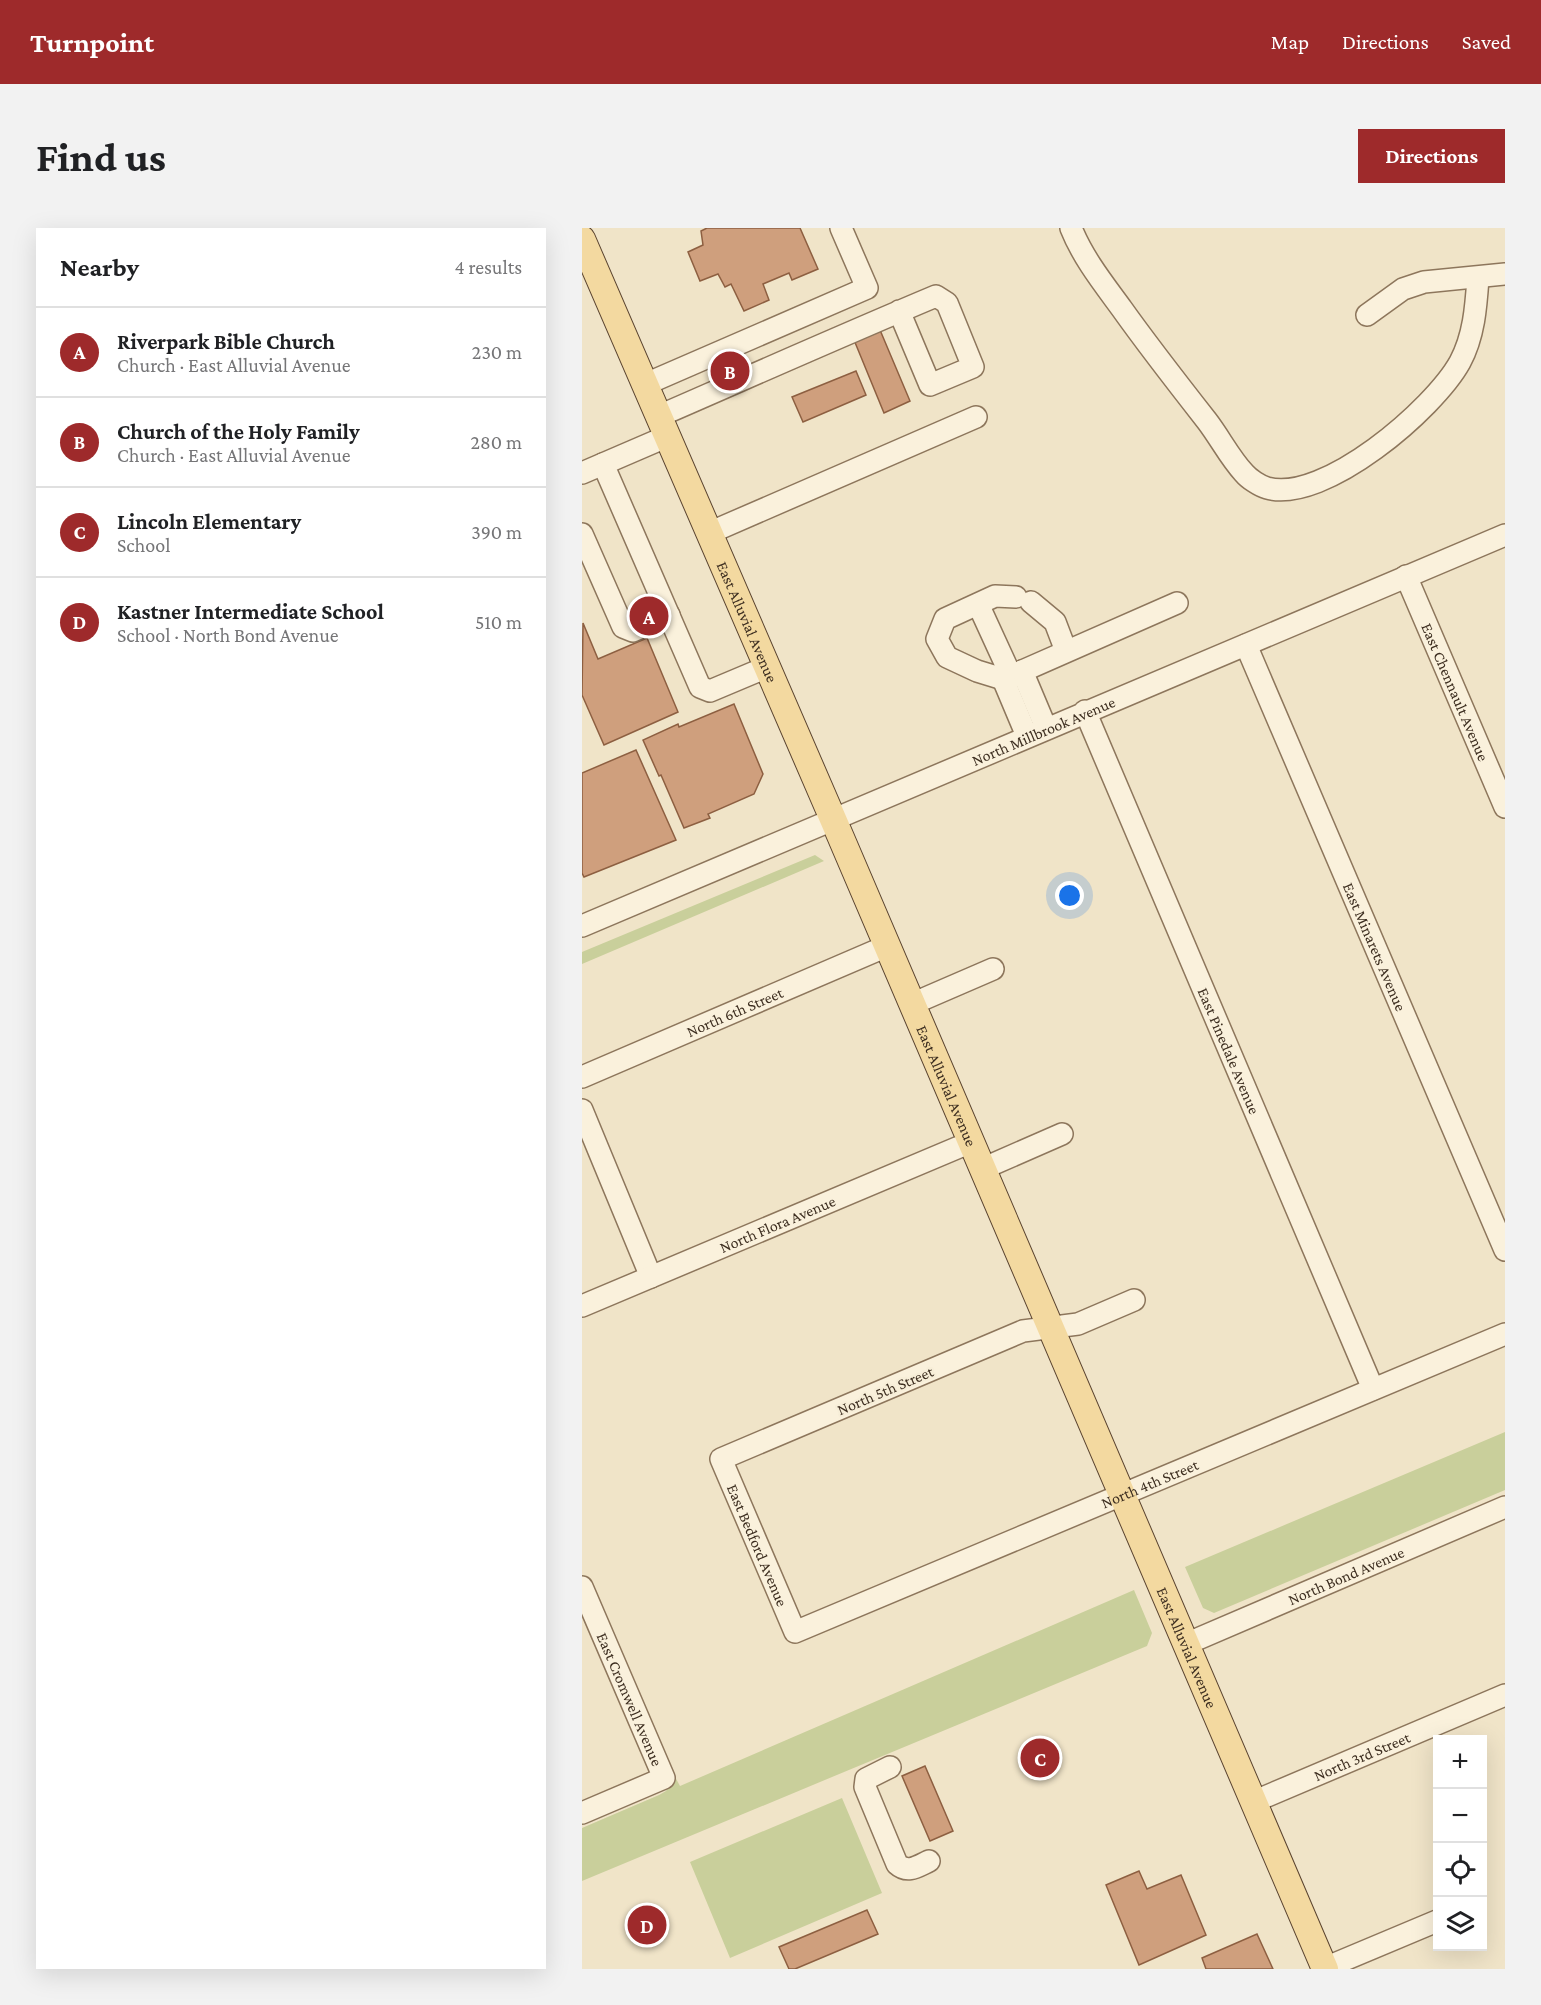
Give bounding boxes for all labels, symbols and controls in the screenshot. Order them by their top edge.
text: Turnpoint [30,27,154,58]
text: Map [1271,30,1309,54]
text: Directions [1342,30,1429,54]
text: Saved [1462,30,1511,54]
button: Directions [1358,129,1505,183]
text: Find us [36,133,166,180]
text: Nearby [60,253,139,282]
text: 4 results [455,256,522,278]
text: Riverpark Bible Church [117,329,335,354]
text: A [74,341,85,363]
text: 230 m [472,341,522,363]
pin: B [710,348,750,394]
text: Church · East Alluvial Avenue [117,354,351,376]
text: Church of the Holy Family [117,419,360,444]
text: B [74,431,85,453]
text: 280 m [471,431,522,453]
text: Church · East Alluvial Avenue [117,444,351,466]
text: Lincoln Elementary [117,509,301,534]
text: C [73,521,86,543]
text: 390 m [471,521,522,543]
text: School [117,534,170,556]
street label: East Alluvial Avenue [714,559,781,685]
pin: A [630,594,668,638]
text: Kastner Intermediate School [117,599,384,624]
text: D [73,611,86,633]
text: 510 m [475,611,522,633]
street label: East Chennault Avenue [1418,620,1492,764]
text: School · North Bond Avenue [117,624,339,646]
street label: North Millbrook Avenue [969,693,1118,769]
street label: East Minarets Avenue [1340,880,1410,1014]
your location [1055,881,1084,910]
street label: North 6th Street [684,983,786,1040]
street label: East Pinedale Avenue [1194,985,1263,1117]
street label: East Alluvial Avenue [913,1023,980,1149]
street label: North Flora Avenue [717,1192,838,1256]
street label: North 5th Street [835,1362,936,1418]
street label: North 4th Street [1099,1456,1201,1512]
street label: East Bedford Avenue [724,1482,791,1609]
street label: North Bond Avenue [1285,1543,1407,1608]
street label: East Alluvial Avenue [1154,1584,1220,1711]
street label: East Cromwell Avenue [594,1630,666,1769]
street label: North 3rd Street [1311,1728,1413,1784]
map controls [1433,1735,1487,1951]
button: + [1433,1735,1487,1789]
pin: C [1020,1736,1060,1780]
button: − [1433,1789,1487,1843]
button: locate [1433,1843,1487,1897]
button: layers [1433,1897,1487,1951]
pin: D [628,1902,666,1948]

